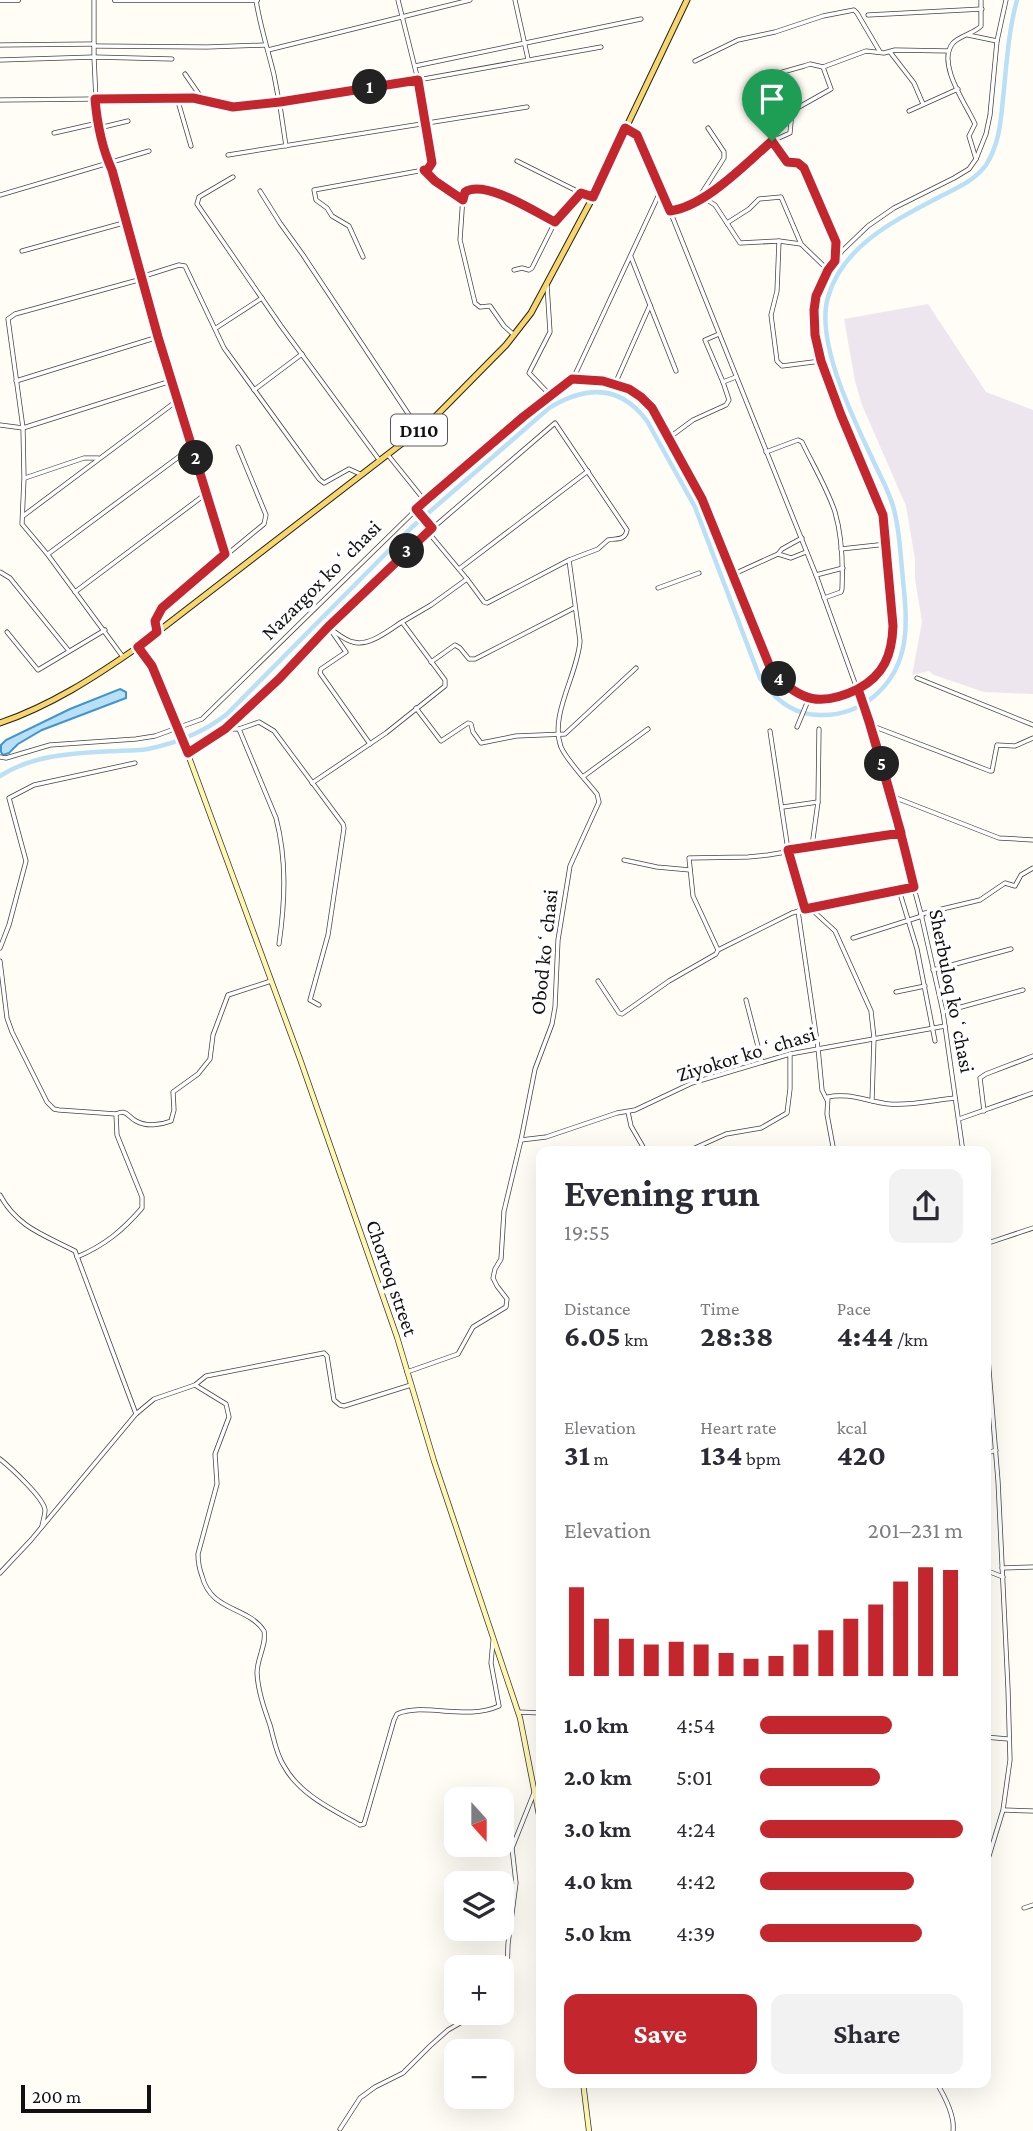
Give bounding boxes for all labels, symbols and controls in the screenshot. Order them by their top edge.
pin [742,69,802,141]
pin: 1 [352,70,388,104]
text: 1 [366,76,373,97]
icon: arrive [753,80,791,118]
road number: D110 [391,414,447,446]
pin: 2 [178,440,214,476]
text: 2 [191,447,200,468]
street label: Nazargox koʻchasi [256,515,386,645]
pin: 3 [390,534,424,568]
text: 3 [402,540,411,561]
pin: 4 [762,662,796,696]
text: 4 [773,668,784,689]
pin: 5 [864,746,900,782]
text: 5 [877,753,886,774]
street label: Obod koʻchasi [525,887,563,1016]
street label: Sherbuloq koʻchasi [924,907,980,1075]
street label: Ziyokor koʻchasi [674,1021,819,1087]
button: share [889,1169,963,1243]
text: Evening run [564,1172,760,1214]
street label: Chortoq street [361,1217,423,1340]
text: 19:55 [564,1219,610,1245]
text: Distance [564,1298,630,1319]
text: Time [700,1298,739,1319]
text: Pace [837,1298,871,1319]
text: 6.05 [564,1319,621,1352]
text: 28:38 [700,1319,774,1352]
text: 4:44 [837,1319,894,1352]
text: km [621,1329,649,1350]
text: /km [894,1329,928,1350]
text: Elevation [564,1417,636,1438]
text: Heart rate [700,1417,776,1438]
text: kcal [837,1417,867,1438]
text: 31 [564,1438,590,1471]
text: 134 [700,1438,742,1471]
text: 420 [837,1438,886,1471]
text: m [590,1448,609,1469]
text: bpm [742,1448,781,1469]
text: Elevation [564,1517,651,1543]
text: 201–231 m [868,1517,963,1543]
text: 1.0 km [564,1712,629,1738]
text: 4:54 [676,1712,716,1738]
text: 2.0 km [564,1764,632,1790]
text: 5:01 [676,1764,713,1790]
north arrow [444,1787,514,1857]
map controls [444,1787,514,2109]
text: 3.0 km [564,1816,631,1842]
text: 4:24 [676,1816,716,1842]
text: 4.0 km [564,1868,633,1894]
text: 4:42 [676,1868,716,1894]
button: layers [444,1871,514,1941]
text: 5.0 km [564,1920,631,1946]
text: 4:39 [676,1920,716,1946]
button: + [444,1955,514,2025]
button: Save [564,1994,757,2074]
button: Share [771,1994,963,2074]
button: − [444,2039,514,2109]
scale bar [21,2082,150,2114]
text: 200 m [32,2086,81,2107]

